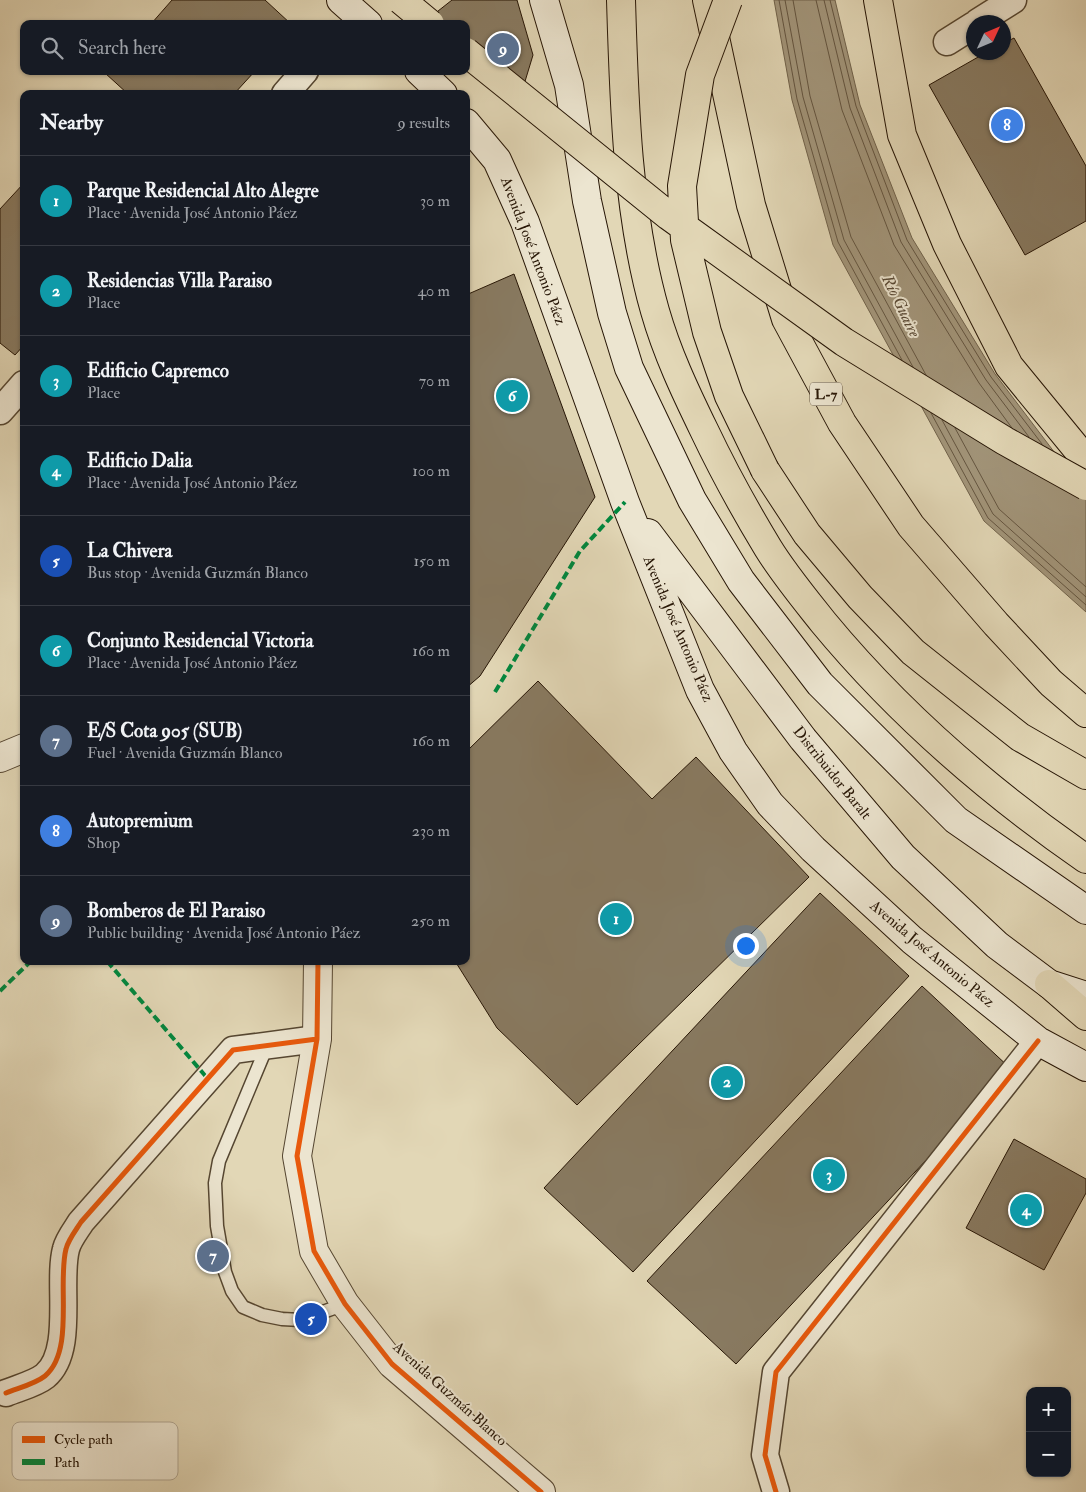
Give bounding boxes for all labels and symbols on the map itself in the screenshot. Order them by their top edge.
north arrow [966,15,1011,60]
pin: 9 [487,30,519,68]
pin: 8 [991,106,1023,144]
street label: Avenida José Antonio Páez [495,173,570,328]
water label: Río Guaire [877,271,925,341]
pin: 6 [496,377,528,415]
road number: L-7 [810,382,842,406]
street label: Avenida José Antonio Páez [637,552,717,705]
street label: Distribuidor Baralt [789,723,875,824]
street label: Avenida José Antonio Páez [864,896,998,1013]
pin: 1 [600,900,632,938]
your location [733,933,759,959]
pin: 2 [711,1063,743,1101]
pin: 3 [813,1156,845,1194]
pin: 4 [1010,1191,1042,1229]
pin: 7 [197,1237,229,1275]
pin: 5 [295,1300,327,1338]
street label: Avenida Guzmán Blanco [388,1337,511,1450]
legend [12,1422,178,1480]
text: Cycle path [54,1431,114,1449]
text: Path [54,1454,80,1471]

